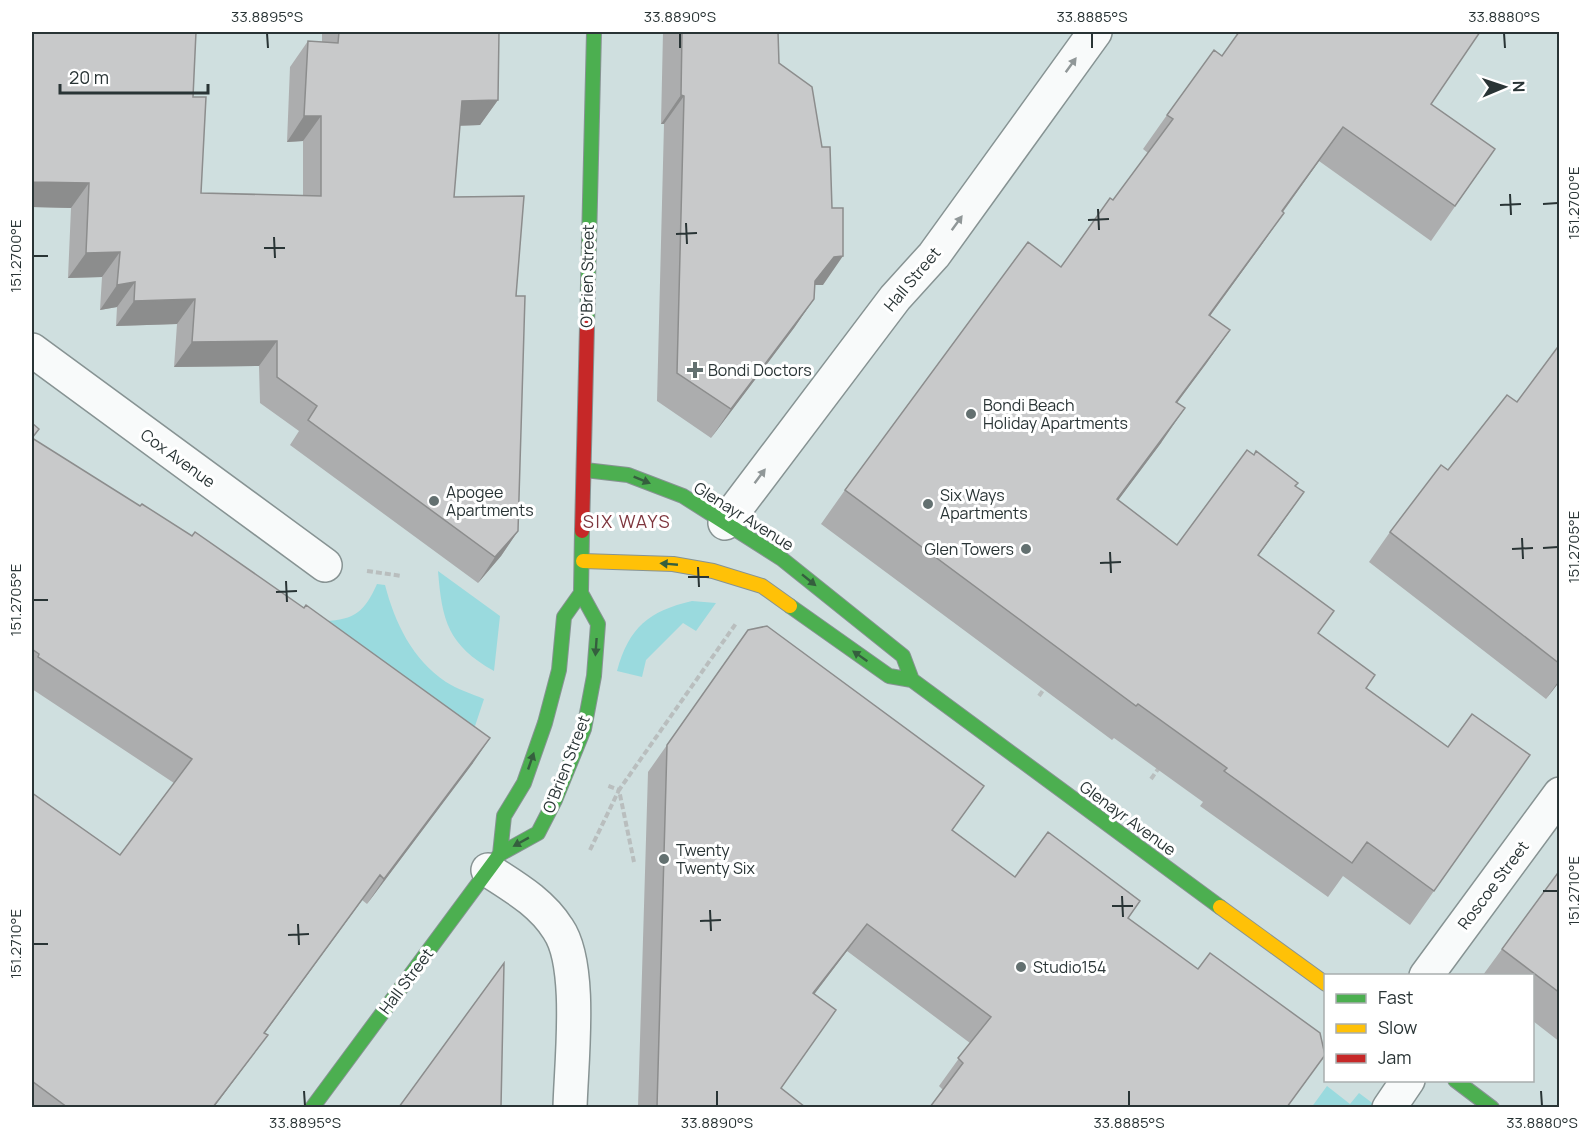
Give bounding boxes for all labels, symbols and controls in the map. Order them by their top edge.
text: 33.8895°S [231,6,303,27]
text: 33.8890°S [644,6,716,27]
text: 33.8885°S [1056,6,1128,27]
text: 33.8880°S [1468,6,1540,27]
scale bar [60,57,208,95]
north arrow [1474,57,1534,117]
one-way arrow [1065,58,1077,74]
text: 20 m [69,65,109,89]
text: N [1508,80,1530,93]
text: 151.2700°E [1563,166,1584,240]
one-way arrow [951,216,963,232]
text: 151.2700°E [5,219,26,293]
street label: O'Brien Street [575,224,599,328]
street label: Hall Street [879,242,945,316]
place label: Bondi Doctors [708,359,812,381]
marker: Bondi Doctors [686,361,704,379]
place label: Bondi Beach Holiday Apartments [983,394,1128,434]
marker: Bondi Beach Holiday Apartments [964,407,978,421]
street label: Cox Avenue [136,423,220,493]
one-way arrow [754,469,766,485]
one-way arrow [634,476,652,486]
street label: Glenayr Avenue [690,476,798,556]
place label: Apogee Apartments [446,481,534,521]
place label: Six Ways Apartments [940,484,1028,524]
marker: Apogee Apartments [427,494,441,508]
marker: Six Ways Apartments [921,497,935,511]
district label: SIX WAYS [583,509,671,533]
text: 151.2705°E [1563,511,1584,583]
place label: Glen Towers [925,538,1014,560]
marker: Glen Towers [1019,542,1033,556]
one-way arrow [659,559,678,569]
text: 151.2705°E [5,564,26,636]
one-way arrow [801,574,817,587]
one-way arrow [591,638,601,657]
one-way arrow [852,650,868,662]
street label: O'Brien Street [537,712,595,816]
one-way arrow [527,752,537,770]
street label: Glenayr Avenue [1075,776,1181,860]
street label: Roscoe Street [1452,836,1534,934]
one-way arrow [513,837,530,847]
place label: Twenty Twenty Six [676,839,756,879]
marker: Twenty Twenty Six [657,852,671,866]
text: 151.2710°E [1563,856,1584,926]
text: 151.2710°E [5,909,26,979]
street label: Hall Street [374,943,438,1019]
place label: Studio154 [1033,956,1106,978]
marker: Studio154 [1014,960,1028,974]
legend [1324,974,1534,1082]
text: Fast [1378,985,1413,1009]
text: Slow [1378,1015,1418,1039]
text: Jam [1378,1045,1412,1069]
text: 33.8895°S [269,1112,341,1133]
text: 33.8890°S [681,1112,753,1133]
text: 33.8885°S [1093,1112,1165,1133]
text: 33.8880°S [1506,1112,1578,1133]

